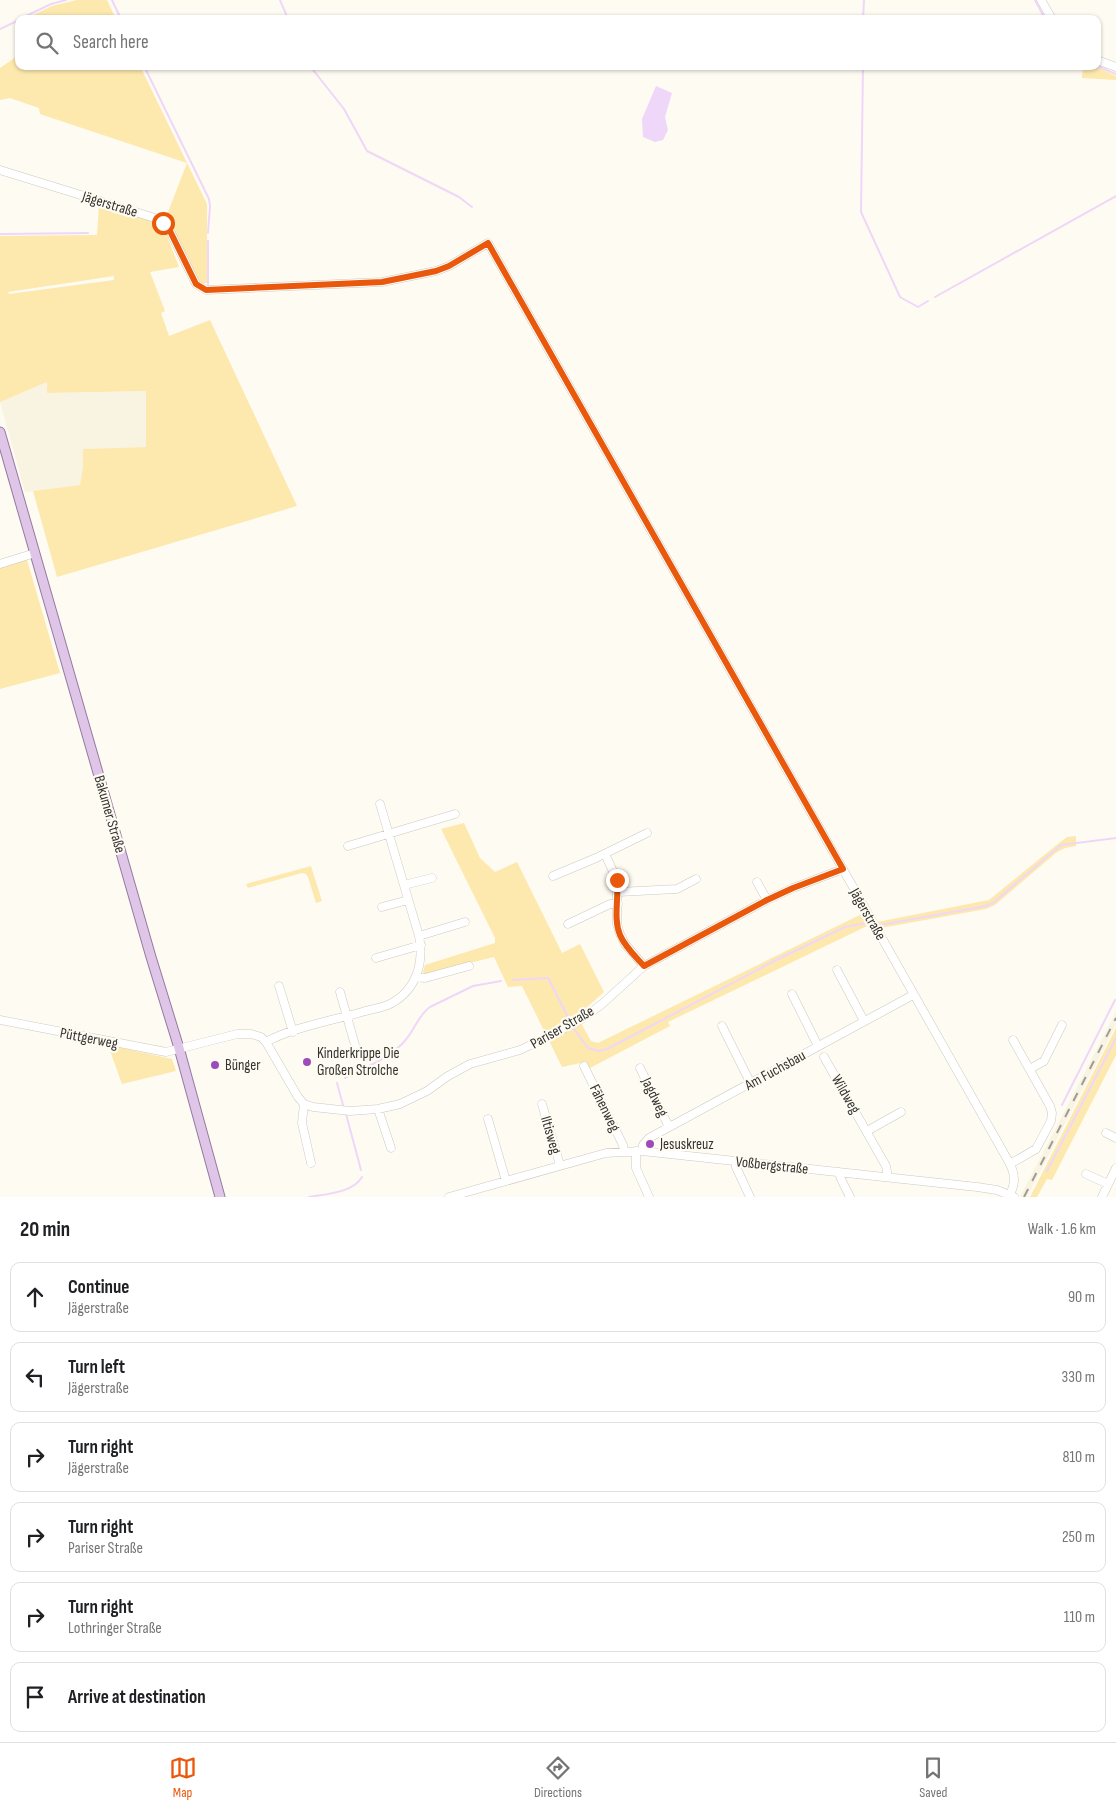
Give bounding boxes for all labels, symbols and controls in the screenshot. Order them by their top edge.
search box [15,15,1101,70]
icon: search [33,29,61,57]
text: Search here [73,31,149,54]
street label: Jägerstraße [79,187,140,222]
route start [152,212,175,235]
street label: Bakumer Straße [89,773,130,855]
route end [606,869,629,892]
street label: Jägerstraße [845,884,890,944]
street label: Pariser Straße [527,1002,597,1053]
street label: Püttgerweg [58,1024,119,1053]
place label: Kinderkrippe Die Großen Strolche [317,1044,400,1080]
street label: Am Fuchsbau [741,1046,809,1095]
place label: Bünger [225,1056,261,1075]
marker: Kinderkrippe Die Großen Strolche [301,1056,313,1068]
marker: Bünger [209,1059,221,1071]
street label: Wildweg [827,1071,864,1117]
street label: Jagdweg [636,1074,672,1120]
street label: Fähenweg [585,1081,624,1135]
street label: Iltisweg [536,1114,565,1156]
place label: Jesuskreuz [659,1135,714,1154]
marker: Jesuskreuz [644,1138,656,1150]
street label: Voßbergstraße [735,1152,809,1179]
text: 20 min [20,1217,70,1242]
text: Walk · 1.6 km [1028,1220,1096,1239]
text: Continue [68,1276,129,1299]
icon: ahead [21,1283,49,1311]
text: 90 m [1068,1288,1095,1307]
text: Jägerstraße [68,1299,129,1318]
text: Turn left [68,1356,125,1379]
icon: left [21,1363,49,1391]
text: 330 m [1062,1368,1095,1387]
text: Jägerstraße [68,1379,129,1398]
text: Turn right [68,1436,133,1459]
icon: right [21,1443,49,1471]
text: 810 m [1062,1448,1095,1467]
text: Jägerstraße [68,1459,129,1478]
text: Turn right [68,1516,133,1539]
icon: right [21,1523,49,1551]
text: 250 m [1062,1528,1095,1547]
text: Pariser Straße [68,1539,143,1558]
text: Turn right [68,1596,133,1619]
icon: right [21,1603,49,1631]
text: 110 m [1064,1608,1095,1627]
text: Lothringer Straße [68,1619,162,1638]
icon: arrive [21,1683,49,1711]
text: Arrive at destination [68,1686,206,1709]
tab: Map [169,1754,197,1801]
tab: Directions [534,1754,582,1801]
tab: Saved [919,1754,947,1801]

